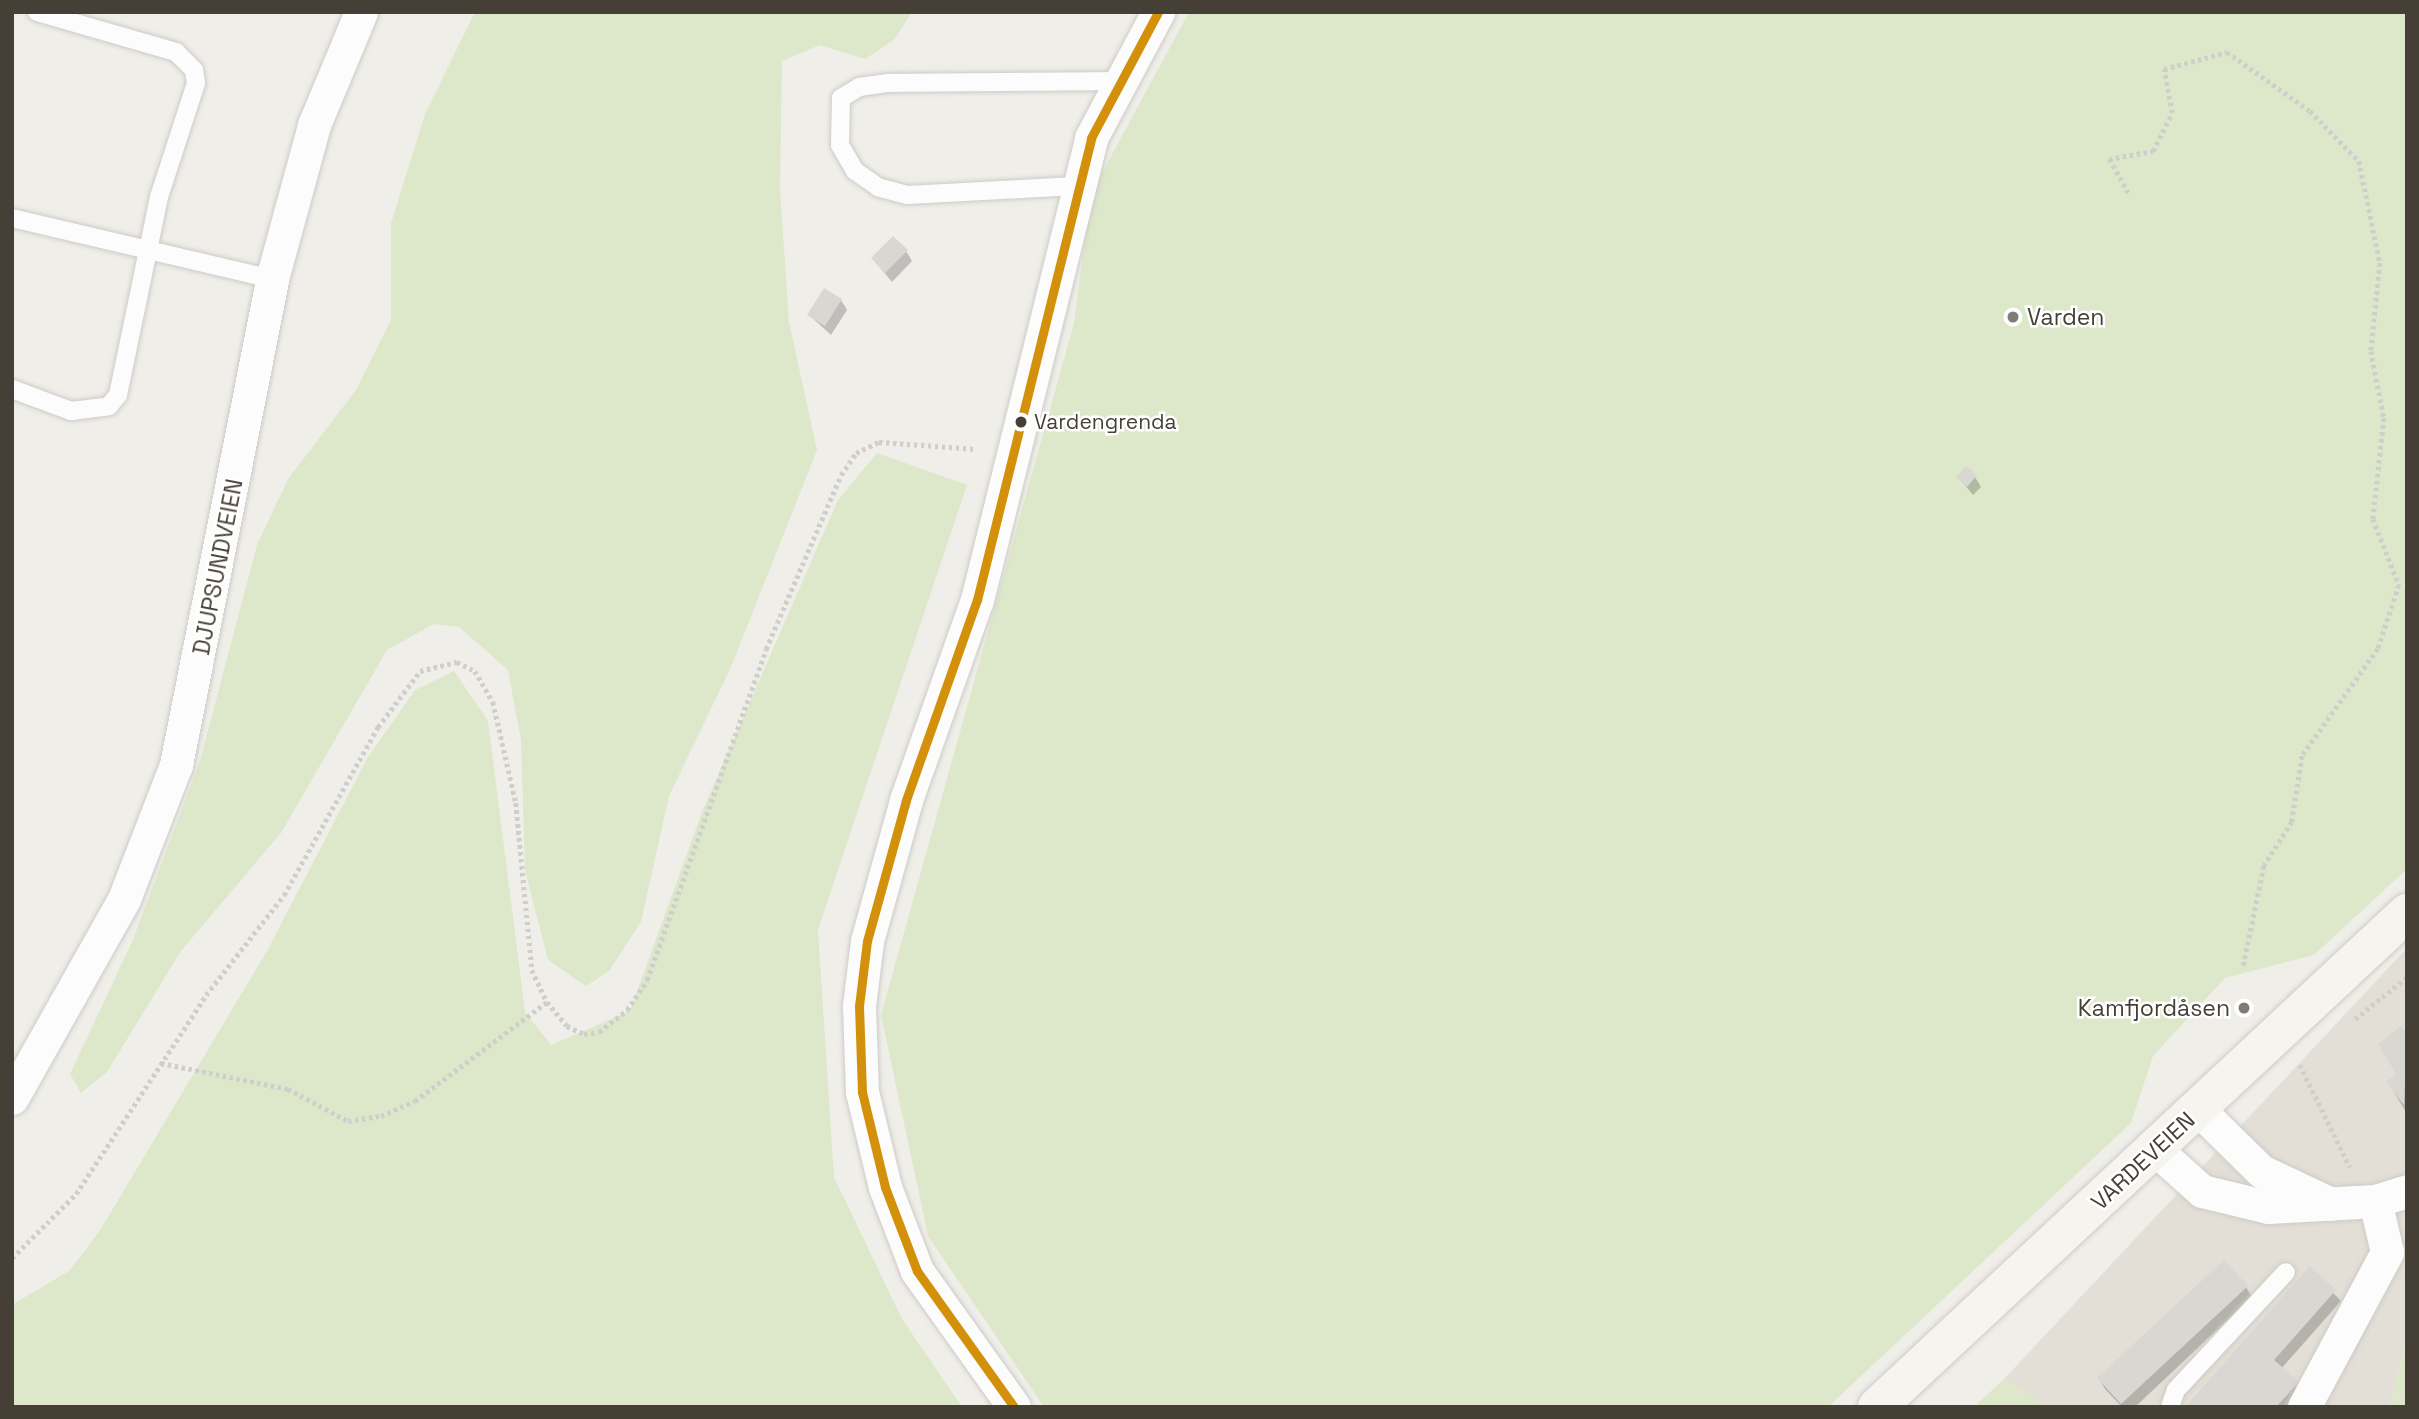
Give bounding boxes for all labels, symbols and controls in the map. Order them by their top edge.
place label: Varden [2027,303,2104,331]
marker: Varden [2005,309,2021,325]
place label: Vardengrenda [1034,409,1177,435]
marker: Vardengrenda [1014,415,1028,429]
street label: DJUPSUNDVEIEN [187,477,249,657]
place label: Kamfjordåsen [2078,994,2230,1022]
marker: Kamfjordåsen [2236,1000,2252,1016]
street label: VARDEVEIEN [2086,1106,2200,1216]

